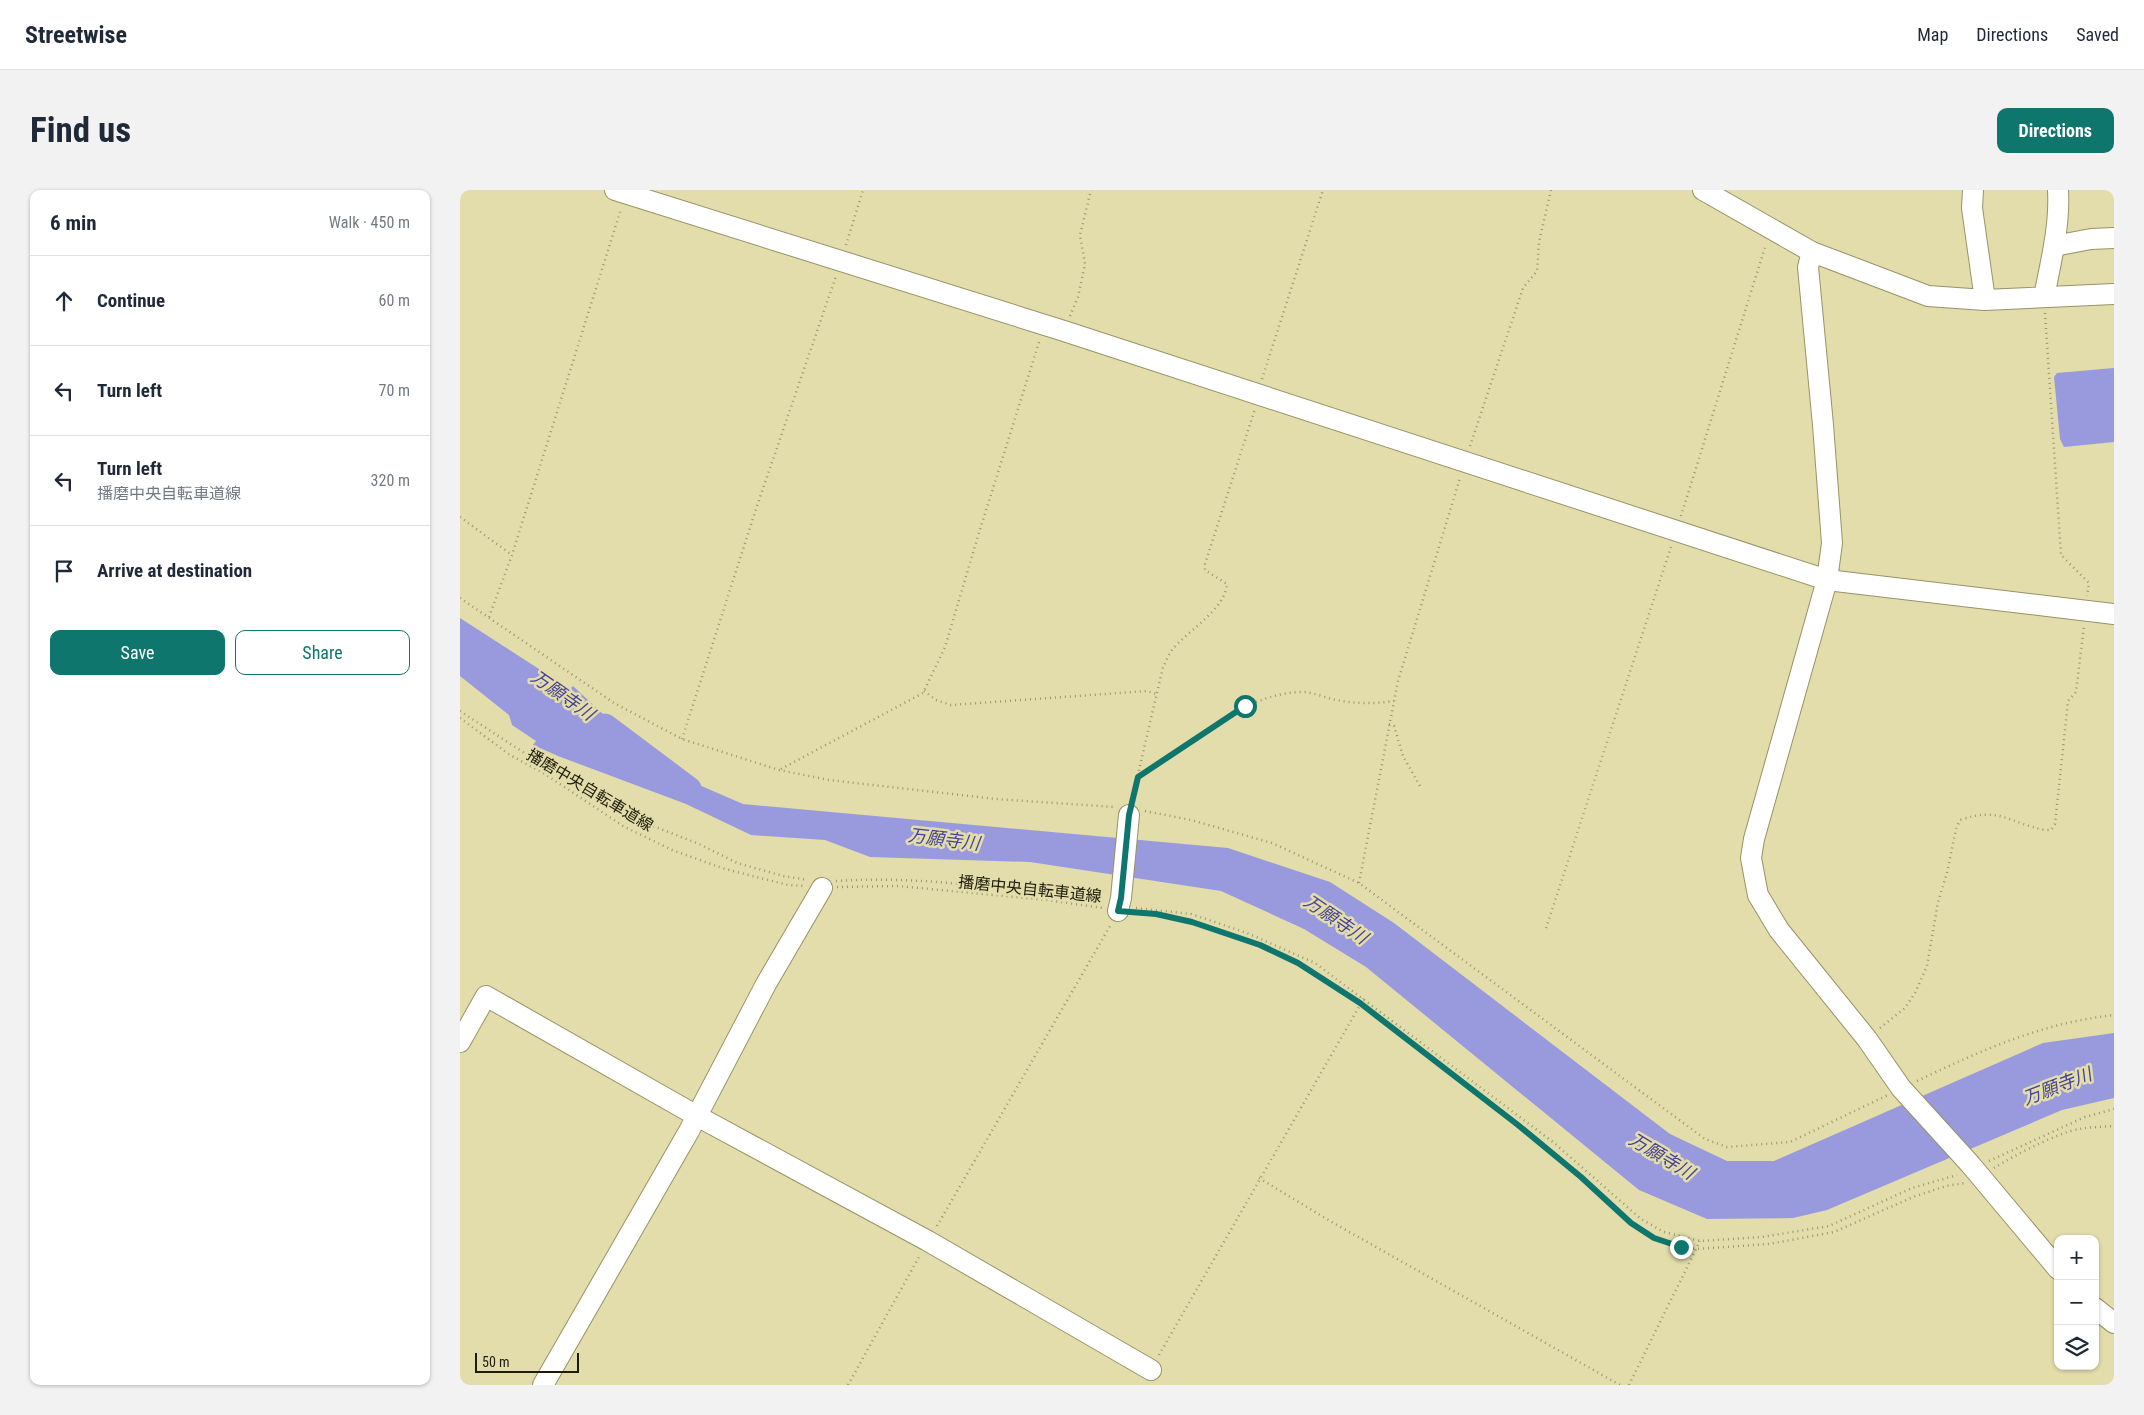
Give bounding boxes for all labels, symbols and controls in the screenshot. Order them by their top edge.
text: Streetwise [25,21,127,49]
text: Map [1917,24,1948,45]
text: Directions [1976,24,2048,45]
text: Saved [2076,24,2119,45]
button: Directions [1997,108,2114,153]
text: Find us [30,110,131,151]
text: 6 min [50,211,97,235]
text: Walk · 450 m [329,213,410,232]
icon: ahead [50,287,78,315]
text: Continue [97,289,165,312]
text: 60 m [378,291,410,310]
icon: left [50,377,78,405]
text: Turn left [97,379,162,402]
text: 70 m [378,381,410,400]
text: Turn left [97,457,162,480]
icon: left [50,467,78,495]
text: 320 m [371,471,410,490]
text: 播磨中央自転車道線 [97,484,241,503]
icon: arrive [50,557,78,585]
text: Arrive at destination [97,559,252,582]
button: Save [50,630,225,675]
button: Share [235,630,410,675]
water label: 万願寺川 [527,666,600,725]
route start [1234,695,1257,718]
street label: 播磨中央自転車道線 [523,745,657,835]
water label: 万願寺川 [907,824,983,854]
street label: 播磨中央自転車道線 [957,872,1103,906]
water label: 万願寺川 [1300,890,1373,949]
water label: 万願寺川 [2020,1063,2096,1109]
water label: 万願寺川 [1626,1128,1700,1185]
map controls [2054,1235,2099,1370]
button: + [2054,1235,2099,1280]
route end [1670,1236,1693,1259]
button: − [2054,1280,2099,1325]
button: layers [2054,1325,2099,1370]
scale bar [475,1350,579,1373]
text: 50 m [482,1354,510,1370]

